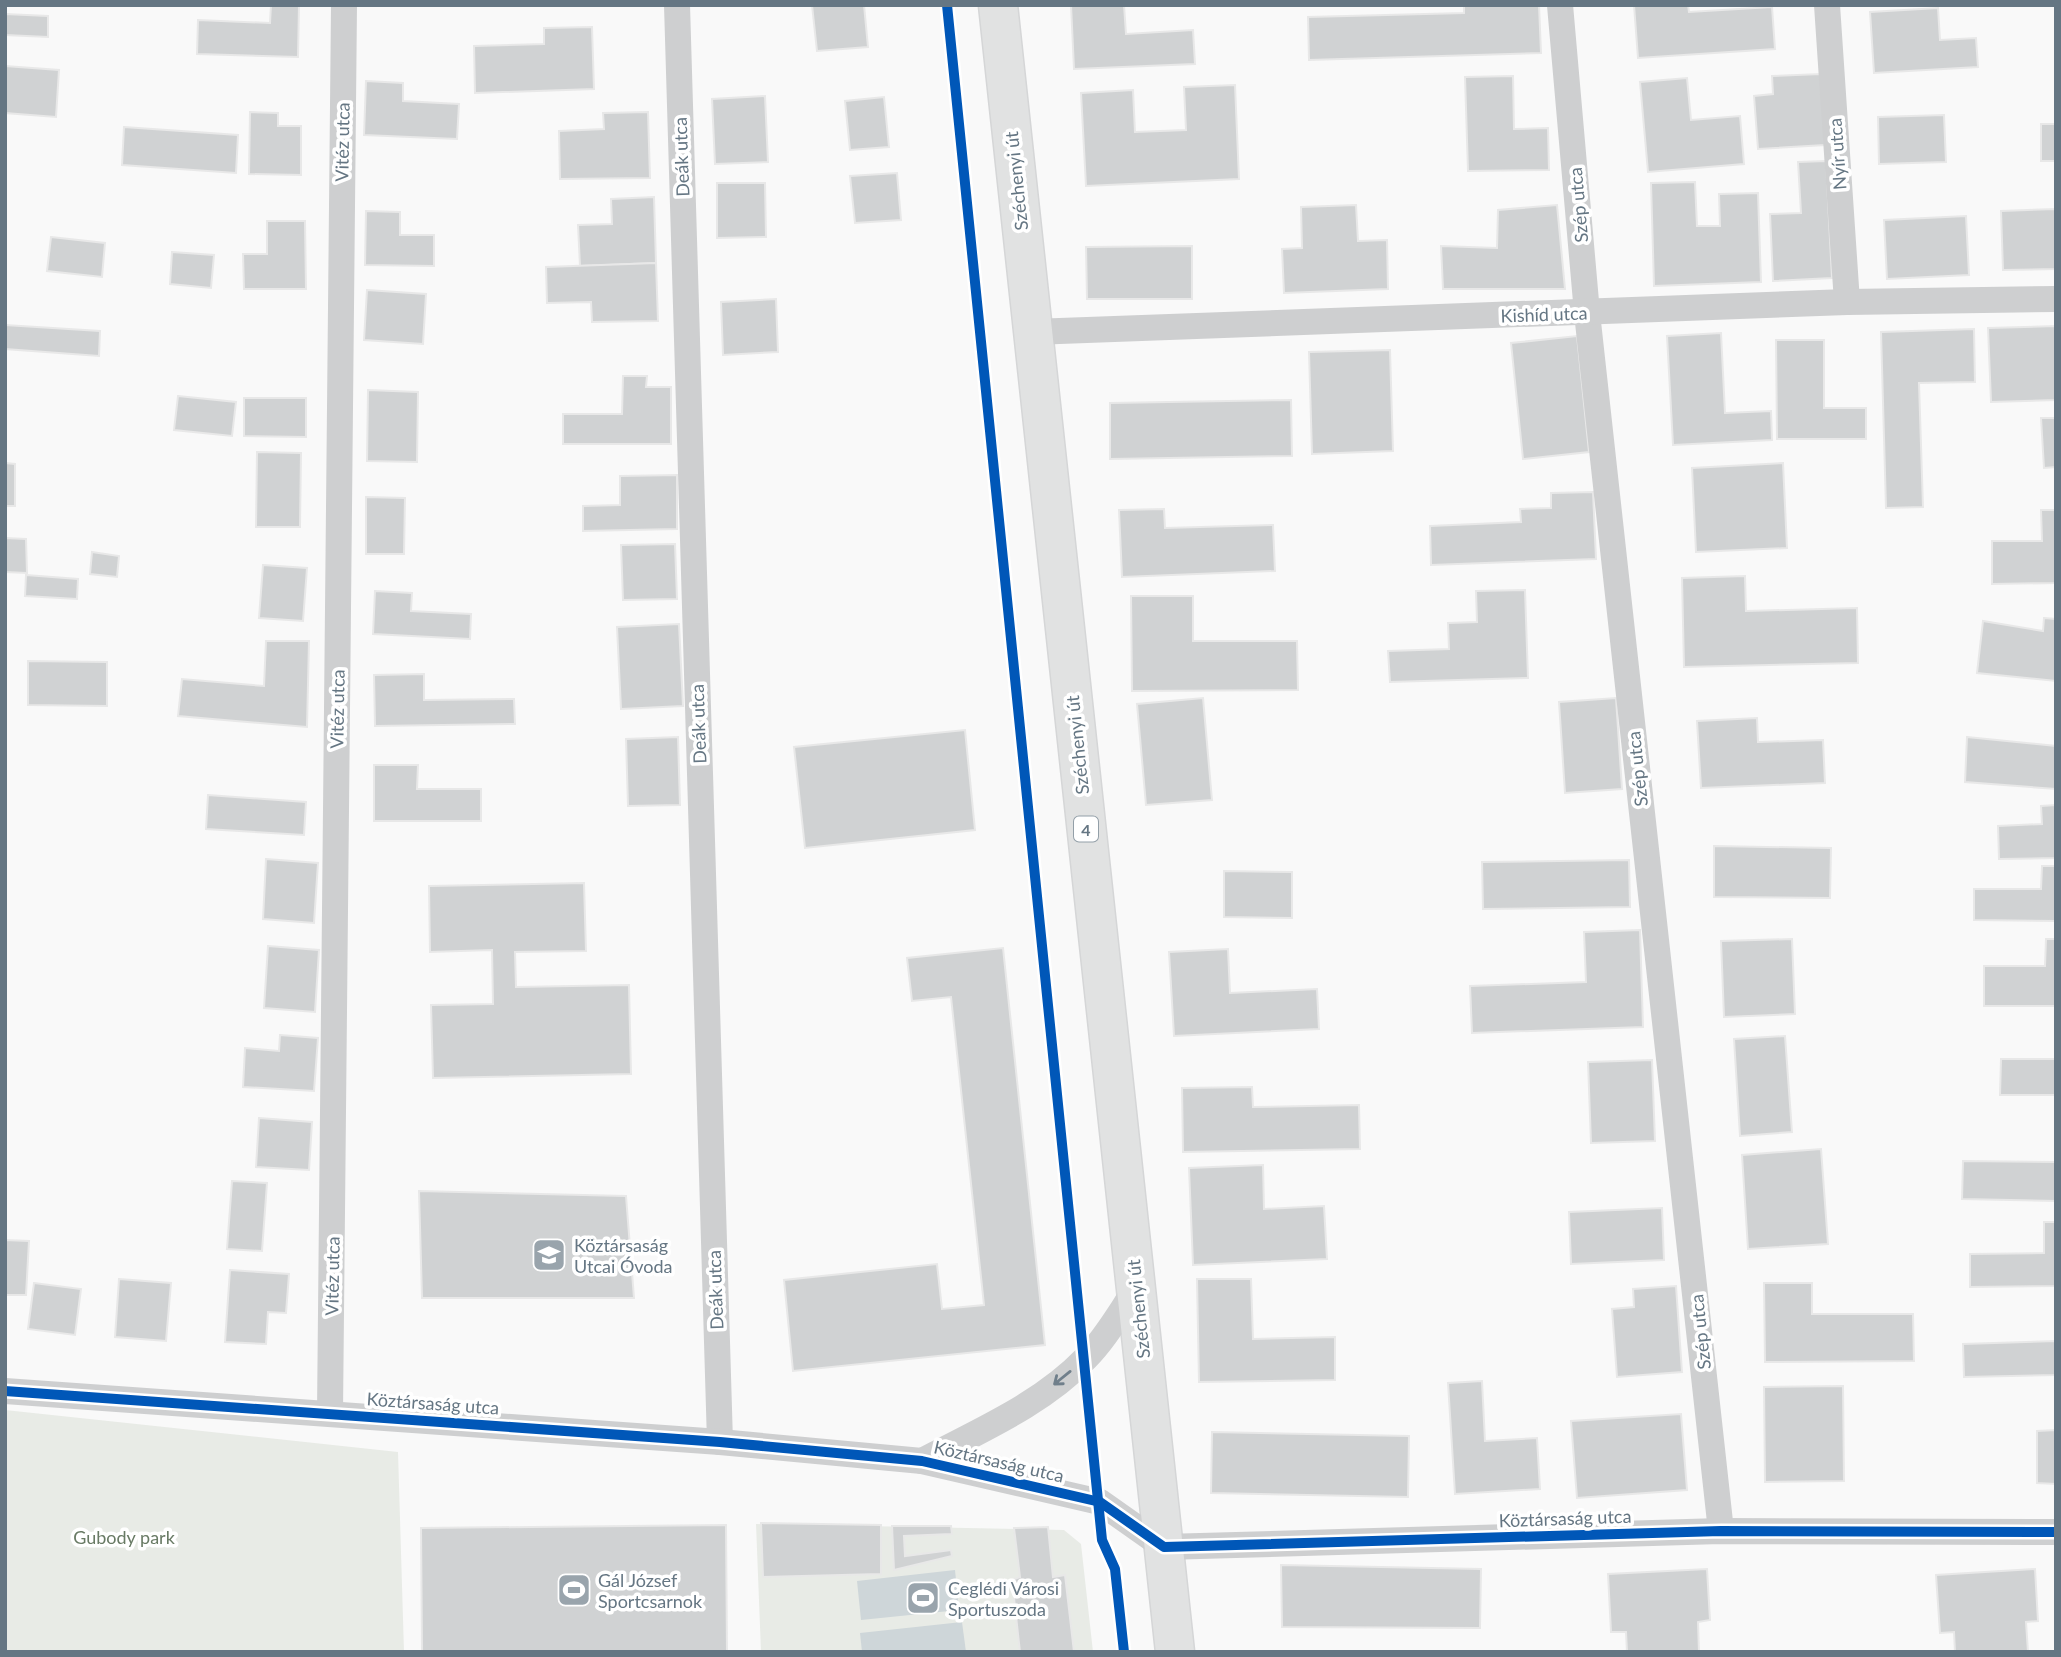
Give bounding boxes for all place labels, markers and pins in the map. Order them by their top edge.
place label: Köztársaság Utcai Óvoda [574,1234,673,1277]
school or university icon: Köztársaság Utcai Óvoda [530,1236,568,1274]
place label: Gál József Sportcsarnok [598,1569,703,1612]
sports icon: Gál József Sportcsarnok [555,1571,593,1609]
place label: Ceglédi Városi Sportuszoda [948,1577,1059,1620]
sports icon: Ceglédi Városi Sportuszoda [904,1579,942,1617]

